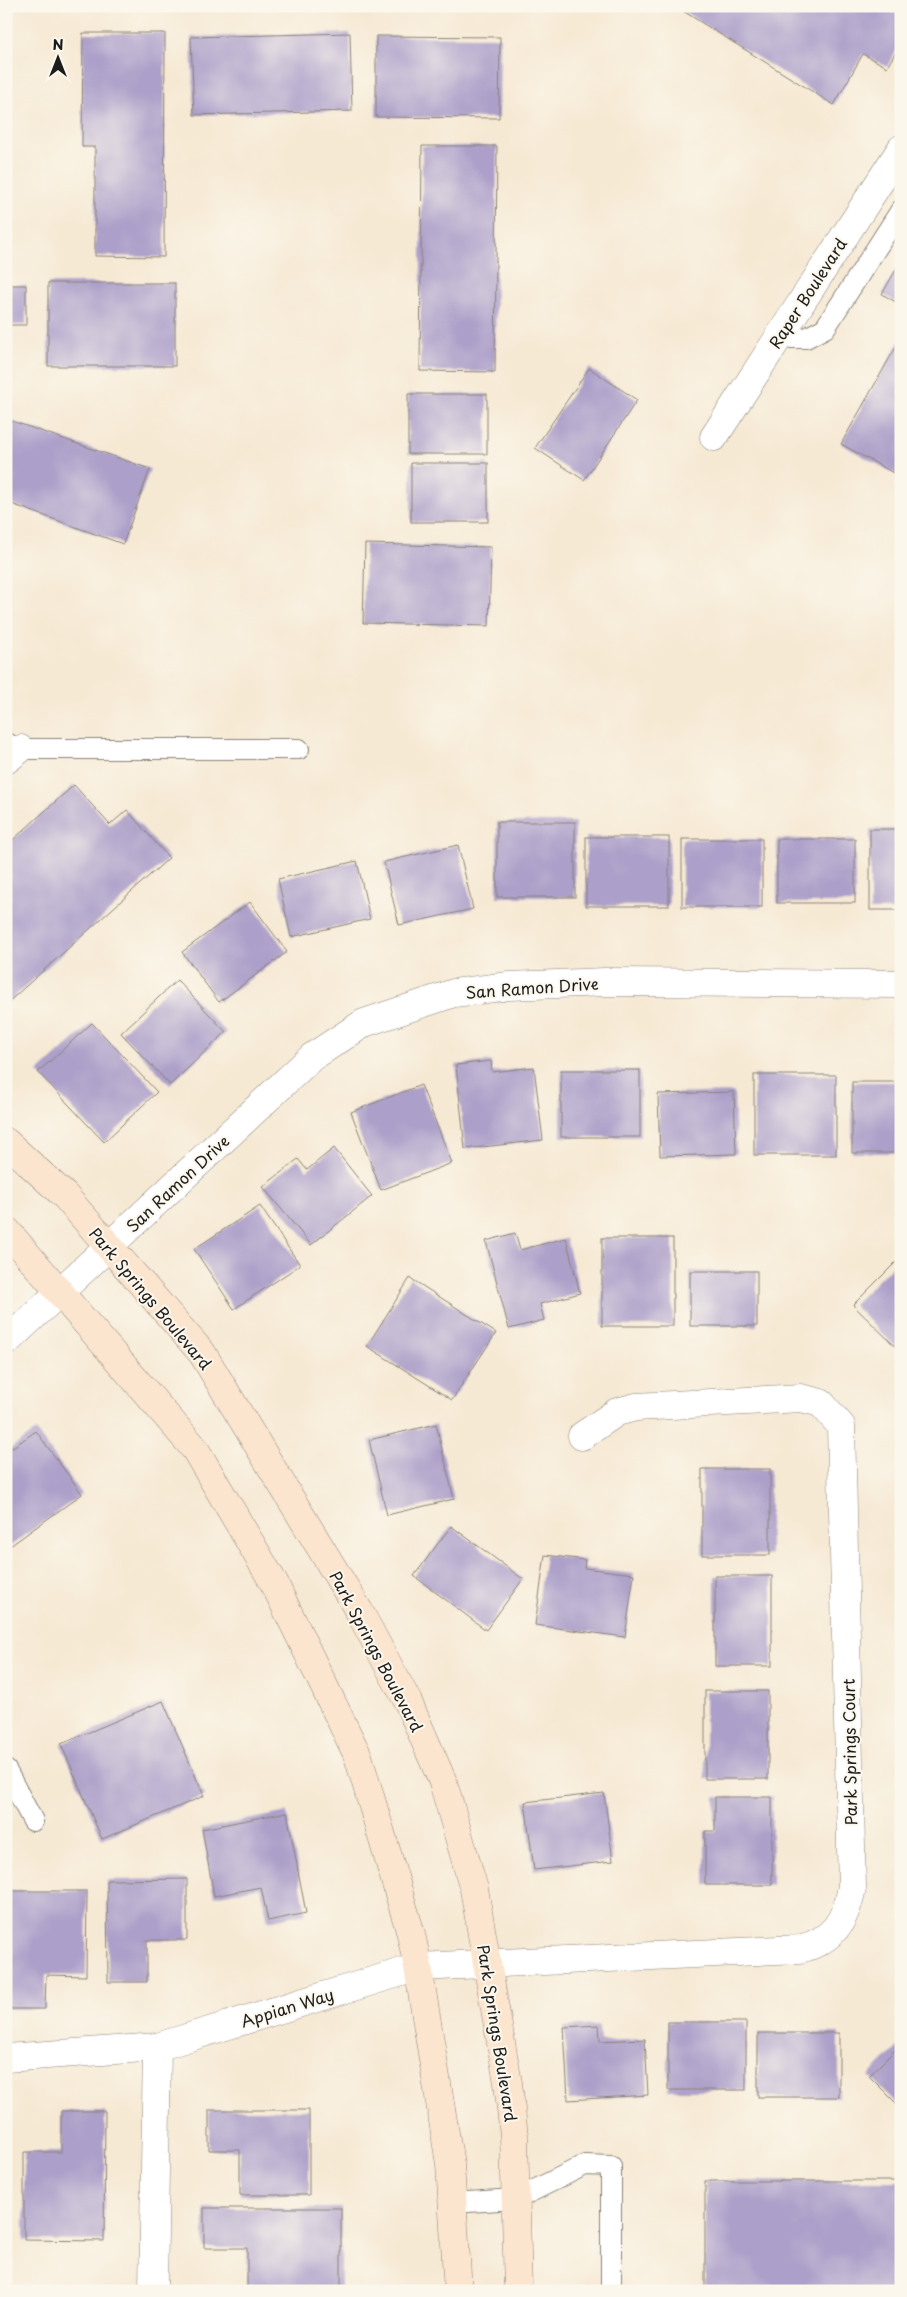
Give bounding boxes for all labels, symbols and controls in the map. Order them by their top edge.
north arrow [32,32,82,82]
text: N [52,34,64,55]
street label: Raper Boulevard [762,233,852,353]
street label: San Ramon Drive [465,970,599,1004]
street label: San Ramon Drive [120,1129,234,1237]
street label: Park Springs Boulevard [84,1222,218,1374]
street label: Park Springs Boulevard [324,1566,430,1736]
street label: Park Springs Court [836,1678,862,1826]
street label: Park Springs Boulevard [472,1943,524,2124]
street label: Appian Way [238,1981,336,2033]

